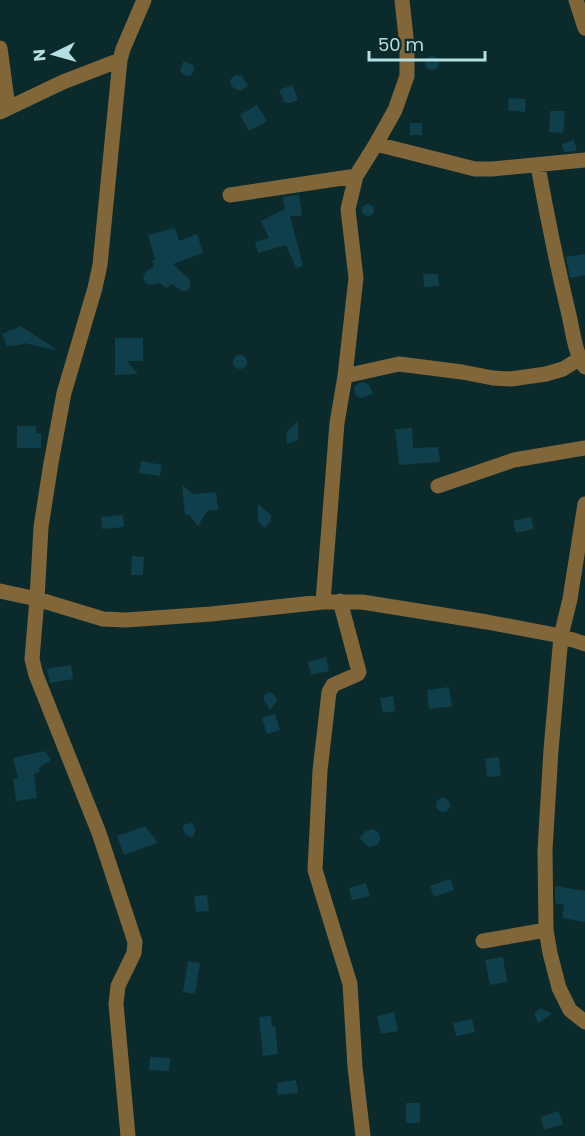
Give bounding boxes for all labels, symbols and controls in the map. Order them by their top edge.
north arrow [24,24,84,84]
scale bar [369,24,484,62]
text: 50 m [378,32,424,57]
text: N [28,48,52,62]

